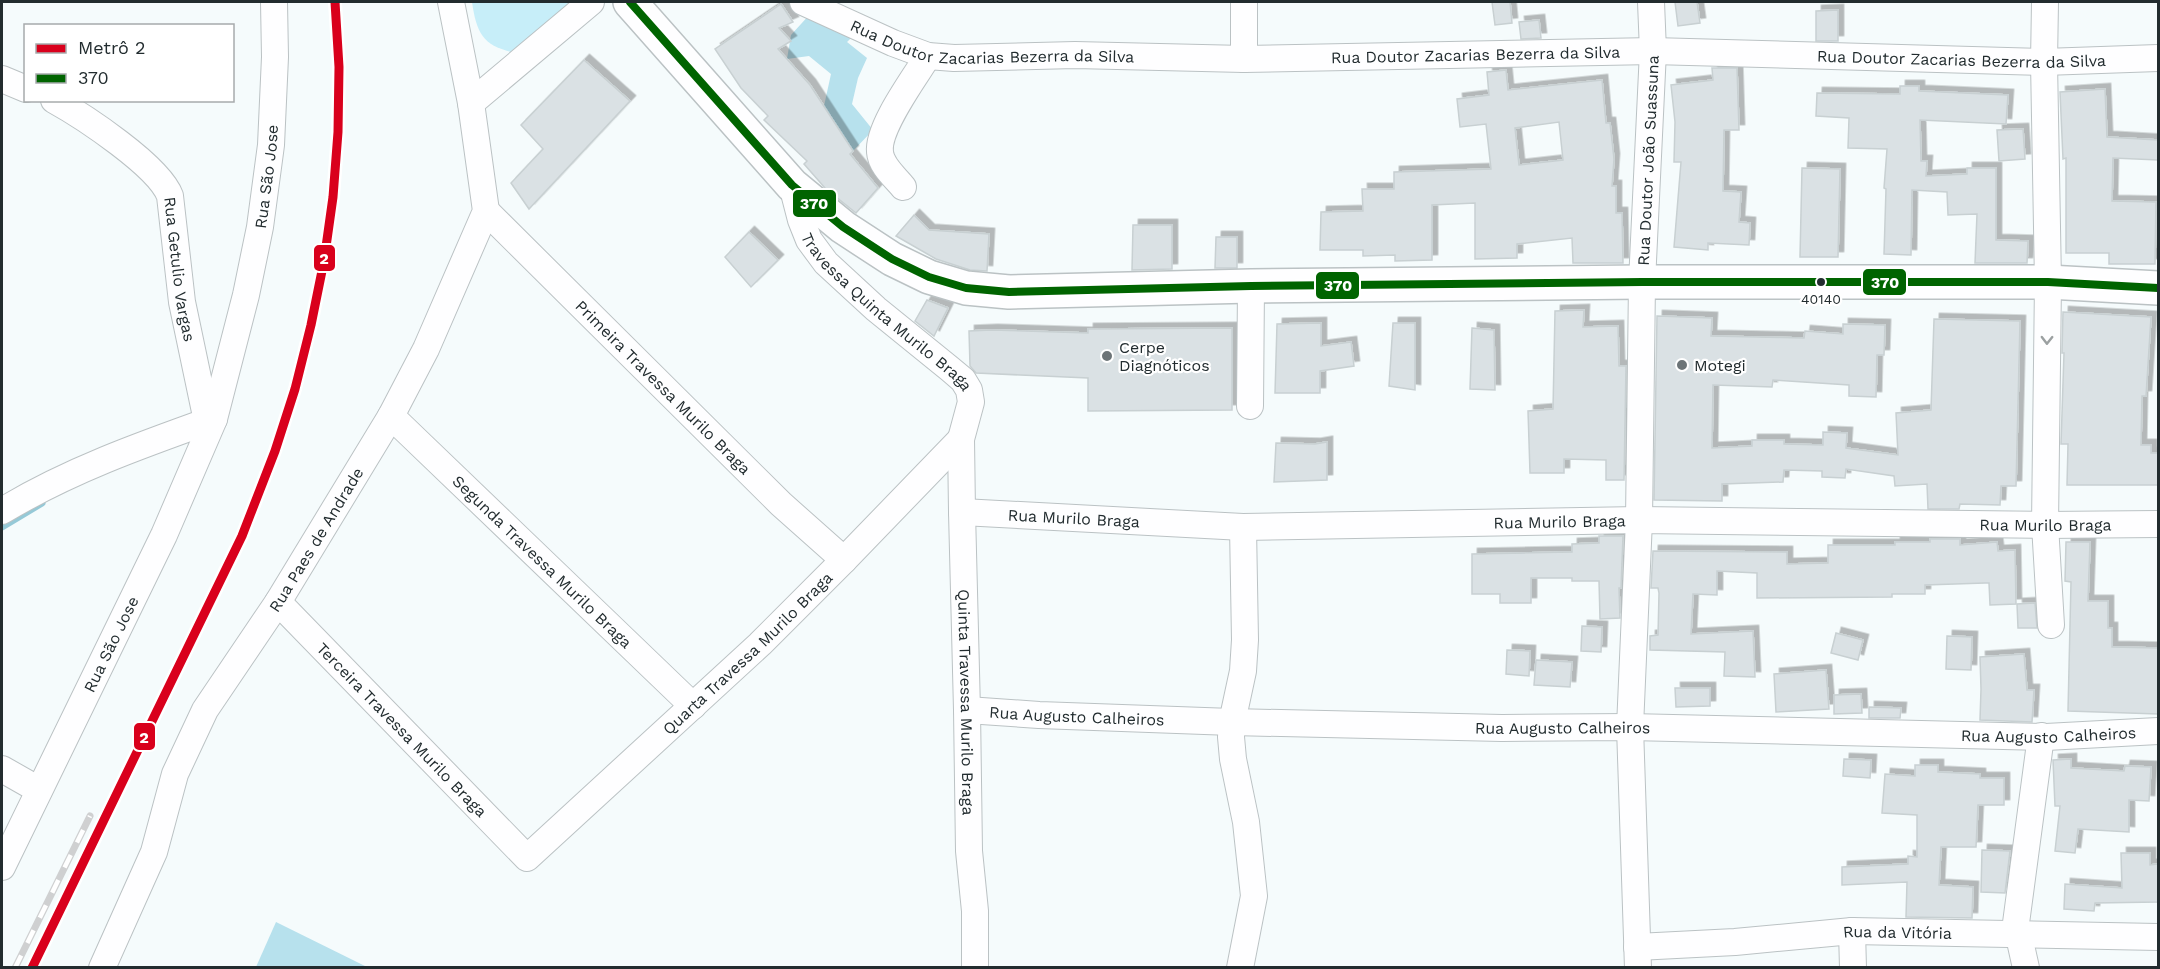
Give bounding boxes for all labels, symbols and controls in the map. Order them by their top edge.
street label: Rua Doutor Zacarias Bezerra da Silva [848,15,1134,68]
legend [24,24,234,102]
text: Metrô 2 [78,37,145,58]
street label: Rua Doutor Zacarias Bezerra da Silva [1331,42,1620,67]
street label: Rua Doutor Zacarias Bezerra da Silva [1817,46,2106,72]
street label: Rua Doutor João Suassuna [1633,55,1662,266]
text: 370 [78,67,109,88]
street label: Rua São Jose [250,124,281,230]
line badge: 370 [792,189,837,218]
text: 370 [800,194,828,213]
street label: Rua Getulio Vargas [161,196,200,343]
street label: Travessa Quinta Murilo Braga [798,230,977,394]
line badge: 2 [313,244,336,272]
text: 2 [319,249,329,268]
line badge: 370 [1862,268,1907,296]
line badge: 370 [1315,271,1360,300]
text: 370 [1871,273,1899,292]
text: 370 [1324,276,1352,295]
marker: 40140 [1815,276,1827,288]
place label: 40140 [1801,291,1841,307]
street label: Primeira Travessa Murilo Braga [572,296,755,478]
one-way arrow [2041,336,2053,345]
place label: Cerpe Diagnóticos [1119,338,1210,375]
marker: Cerpe Diagnóticos [1100,349,1114,363]
place label: Motegi [1694,356,1746,375]
marker: Motegi [1675,358,1689,372]
street label: Rua Paes de Andrade [265,464,367,615]
street label: Segunda Travessa Murilo Braga [449,471,636,652]
street label: Rua Murilo Braga [1007,505,1140,531]
street label: Rua Murilo Braga [1493,511,1626,532]
street label: Rua Murilo Braga [1979,515,2112,535]
street label: Quarta Travessa Murilo Braga [658,568,836,738]
street label: Quinta Travessa Murilo Braga [954,589,978,816]
street label: Rua São Jose [79,593,142,695]
street label: Terceira Travessa Murilo Braga [313,638,491,821]
street label: Rua Augusto Calheiros [989,702,1165,729]
street label: Rua Augusto Calheiros [1475,717,1651,738]
line badge: 2 [133,722,156,751]
street label: Rua Augusto Calheiros [1961,723,2137,747]
text: 2 [139,728,149,747]
street label: Rua da Vitória [1842,921,1952,942]

